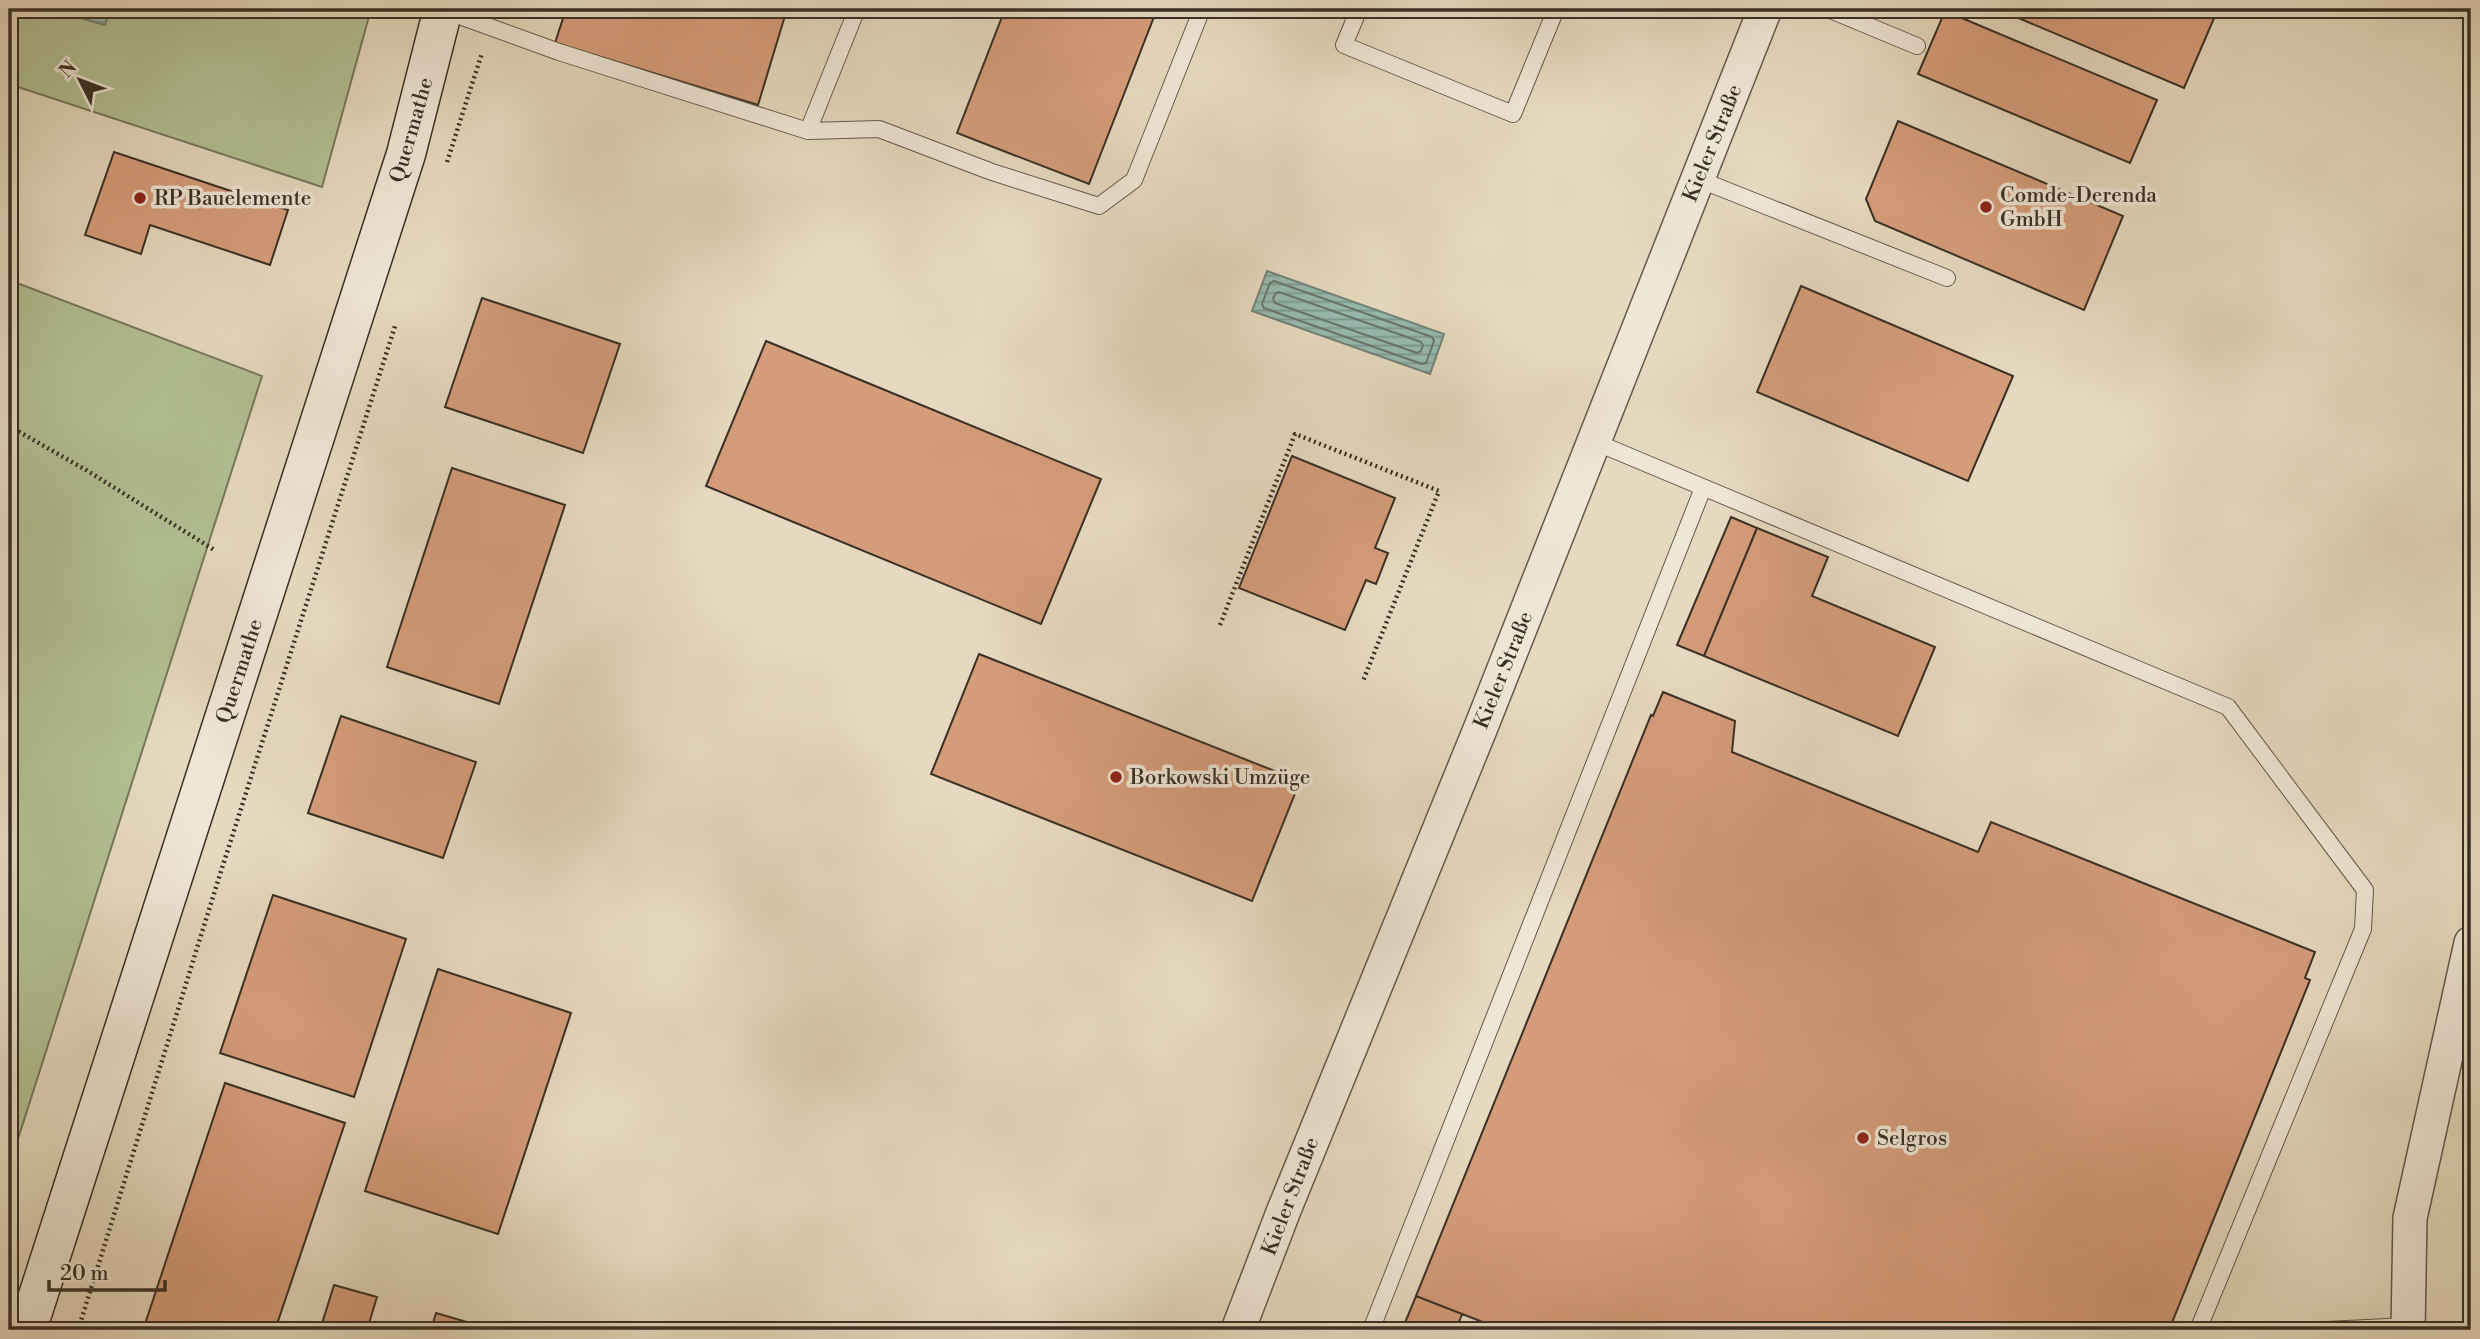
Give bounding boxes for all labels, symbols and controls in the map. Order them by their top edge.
north arrow [46,46,116,116]
text: N [54,56,82,83]
street label: Quermathe [385,75,439,186]
street label: Kieler Straße [1678,81,1748,206]
place label: Comde-Derenda GmbH [2000,183,2157,233]
place label: RP Bauelemente [154,186,311,212]
marker: RP Bauelemente [132,190,148,206]
marker: Comde-Derenda GmbH [1978,199,1994,215]
street label: Kieler Straße [1469,608,1539,733]
street label: Quermathe [211,616,269,727]
place label: Borkowski Umzüge [1129,765,1310,791]
marker: Borkowski Umzüge [1108,769,1124,785]
place label: Selgros [1877,1126,1947,1152]
marker: Selgros [1855,1130,1871,1146]
street label: Kieler Straße [1256,1134,1325,1259]
scale bar [49,1248,164,1292]
text: 20 m [60,1261,109,1287]

